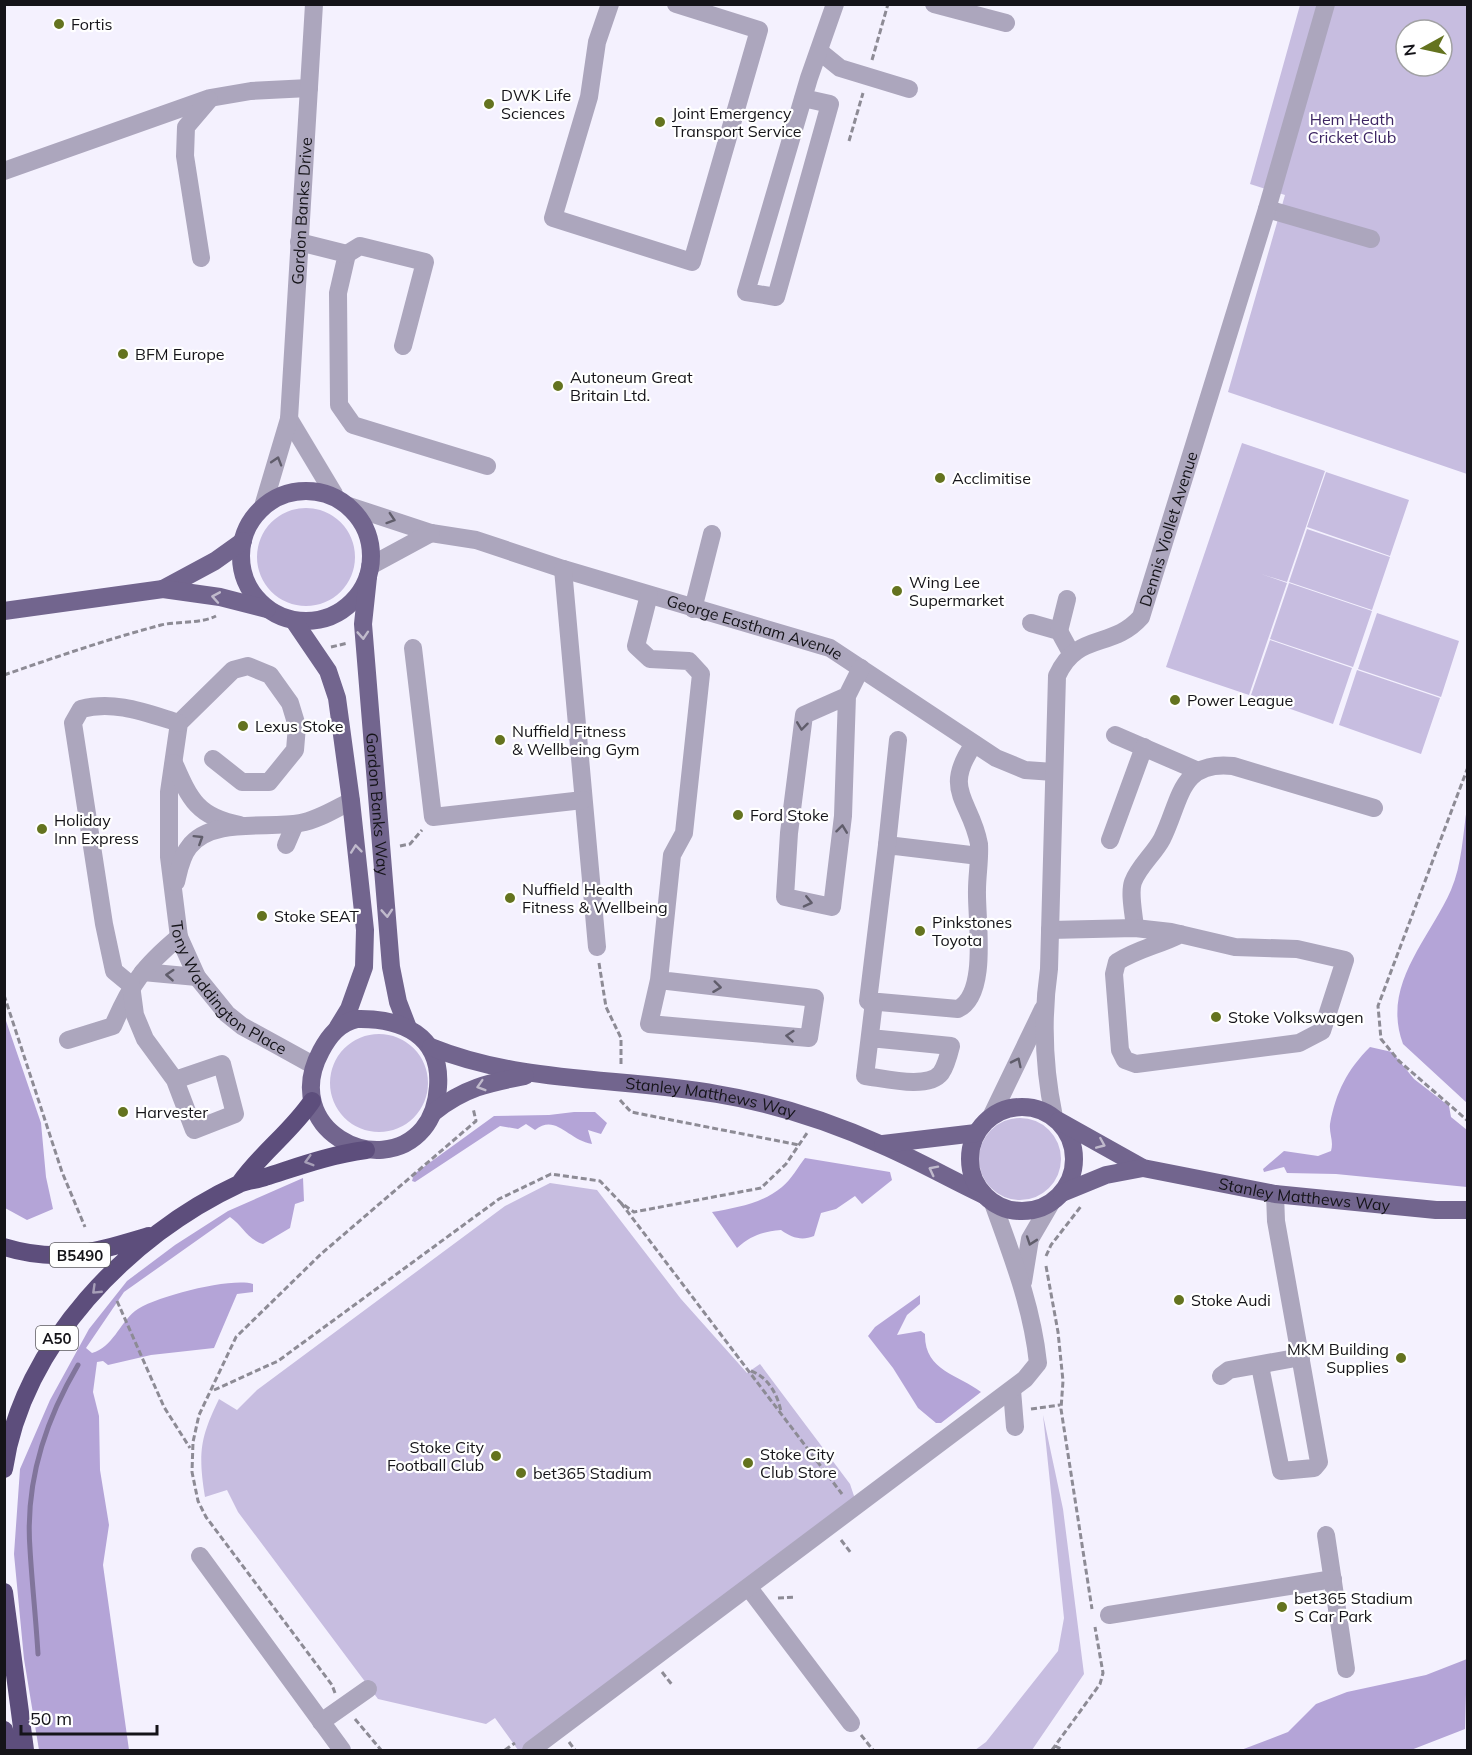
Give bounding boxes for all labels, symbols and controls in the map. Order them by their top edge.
place label: Fortis [71,14,112,34]
marker: Fortis [52,17,66,31]
north arrow [1394,18,1454,78]
text: N [1398,43,1420,57]
place label: DWK Life Sciences [501,85,571,123]
marker: DWK Life Sciences [482,97,496,111]
place label: Joint Emergency Transport Service [672,103,802,141]
park label: Hem Heath Cricket Club [1308,109,1396,147]
marker: Joint Emergency Transport Service [653,115,667,129]
street label: Gordon Banks Drive [287,137,316,285]
place label: BFM Europe [135,344,225,364]
marker: BFM Europe [116,347,130,361]
place label: Autoneum Great Britain Ltd. [570,367,693,405]
marker: Autoneum Great Britain Ltd. [551,379,565,393]
street label: Dennis Viollet Avenue [1135,449,1202,609]
one-way arrow [270,456,282,467]
place label: Acclimitise [952,468,1031,488]
marker: Acclimitise [933,471,947,485]
one-way arrow [385,512,396,524]
place label: Wing Lee Supermarket [909,572,1005,610]
marker: Wing Lee Supermarket [890,584,904,598]
street label: George Eastham Avenue [664,590,847,664]
one-way arrow [212,591,222,604]
one-way arrow [357,631,370,640]
place label: Power League [1187,690,1293,710]
marker: Power League [1168,693,1182,707]
place label: Lexus Stoke [255,716,344,736]
marker: Lexus Stoke [236,719,250,733]
place label: Nuffield Fitness & Wellbeing Gym [512,721,640,759]
one-way arrow [796,721,809,731]
street label: Gordon Banks Way [362,732,394,877]
marker: Nuffield Fitness & Wellbeing Gym [493,733,507,747]
place label: Ford Stoke [750,805,829,825]
marker: Ford Stoke [731,808,745,822]
place label: Holiday Inn Express [54,810,139,848]
marker: Holiday Inn Express [35,822,49,836]
one-way arrow [835,824,848,833]
one-way arrow [193,836,204,847]
one-way arrow [350,844,363,854]
place label: Nuffield Health Fitness & Wellbeing [522,879,668,917]
marker: Nuffield Health Fitness & Wellbeing [503,891,517,905]
one-way arrow [802,895,812,908]
place label: Stoke SEAT [274,906,359,926]
one-way arrow [381,908,394,917]
marker: Stoke SEAT [255,909,269,923]
place label: Pinkstones Toyota [932,912,1012,950]
street label: Tony Waddington Place [167,919,290,1059]
marker: Pinkstones Toyota [913,924,927,938]
one-way arrow [165,969,175,982]
one-way arrow [713,980,722,993]
place label: Stoke Volkswagen [1228,1007,1364,1027]
marker: Stoke Volkswagen [1209,1010,1223,1024]
one-way arrow [786,1030,795,1043]
one-way arrow [1010,1058,1021,1069]
street label: Stanley Matthews Way [625,1073,799,1122]
one-way arrow [476,1079,487,1091]
place label: Harvester [135,1102,208,1122]
marker: Harvester [116,1105,130,1119]
one-way arrow [1095,1137,1106,1149]
one-way arrow [304,1154,315,1166]
one-way arrow [928,1166,939,1177]
street label: Stanley Matthews Way [1217,1173,1392,1215]
one-way arrow [1026,1235,1039,1246]
road number: B5490 [50,1243,110,1267]
one-way arrow [93,1282,104,1293]
place label: Stoke Audi [1191,1290,1271,1310]
marker: Stoke Audi [1172,1293,1186,1307]
road number: A50 [36,1326,78,1350]
place label: MKM Building Supplies [1287,1339,1389,1377]
marker: MKM Building Supplies [1394,1351,1408,1365]
place label: Stoke City Football Club [387,1437,484,1475]
place label: Stoke City Club Store [760,1444,837,1482]
marker: Stoke City Football Club [489,1449,503,1463]
marker: Stoke City Club Store [741,1456,755,1470]
place label: bet365 Stadium [533,1463,652,1483]
marker: bet365 Stadium [514,1466,528,1480]
place label: bet365 Stadium S Car Park [1294,1588,1413,1626]
marker: bet365 Stadium S Car Park [1275,1600,1289,1614]
scale bar [21,1698,158,1736]
text: 50 m [30,1707,72,1730]

